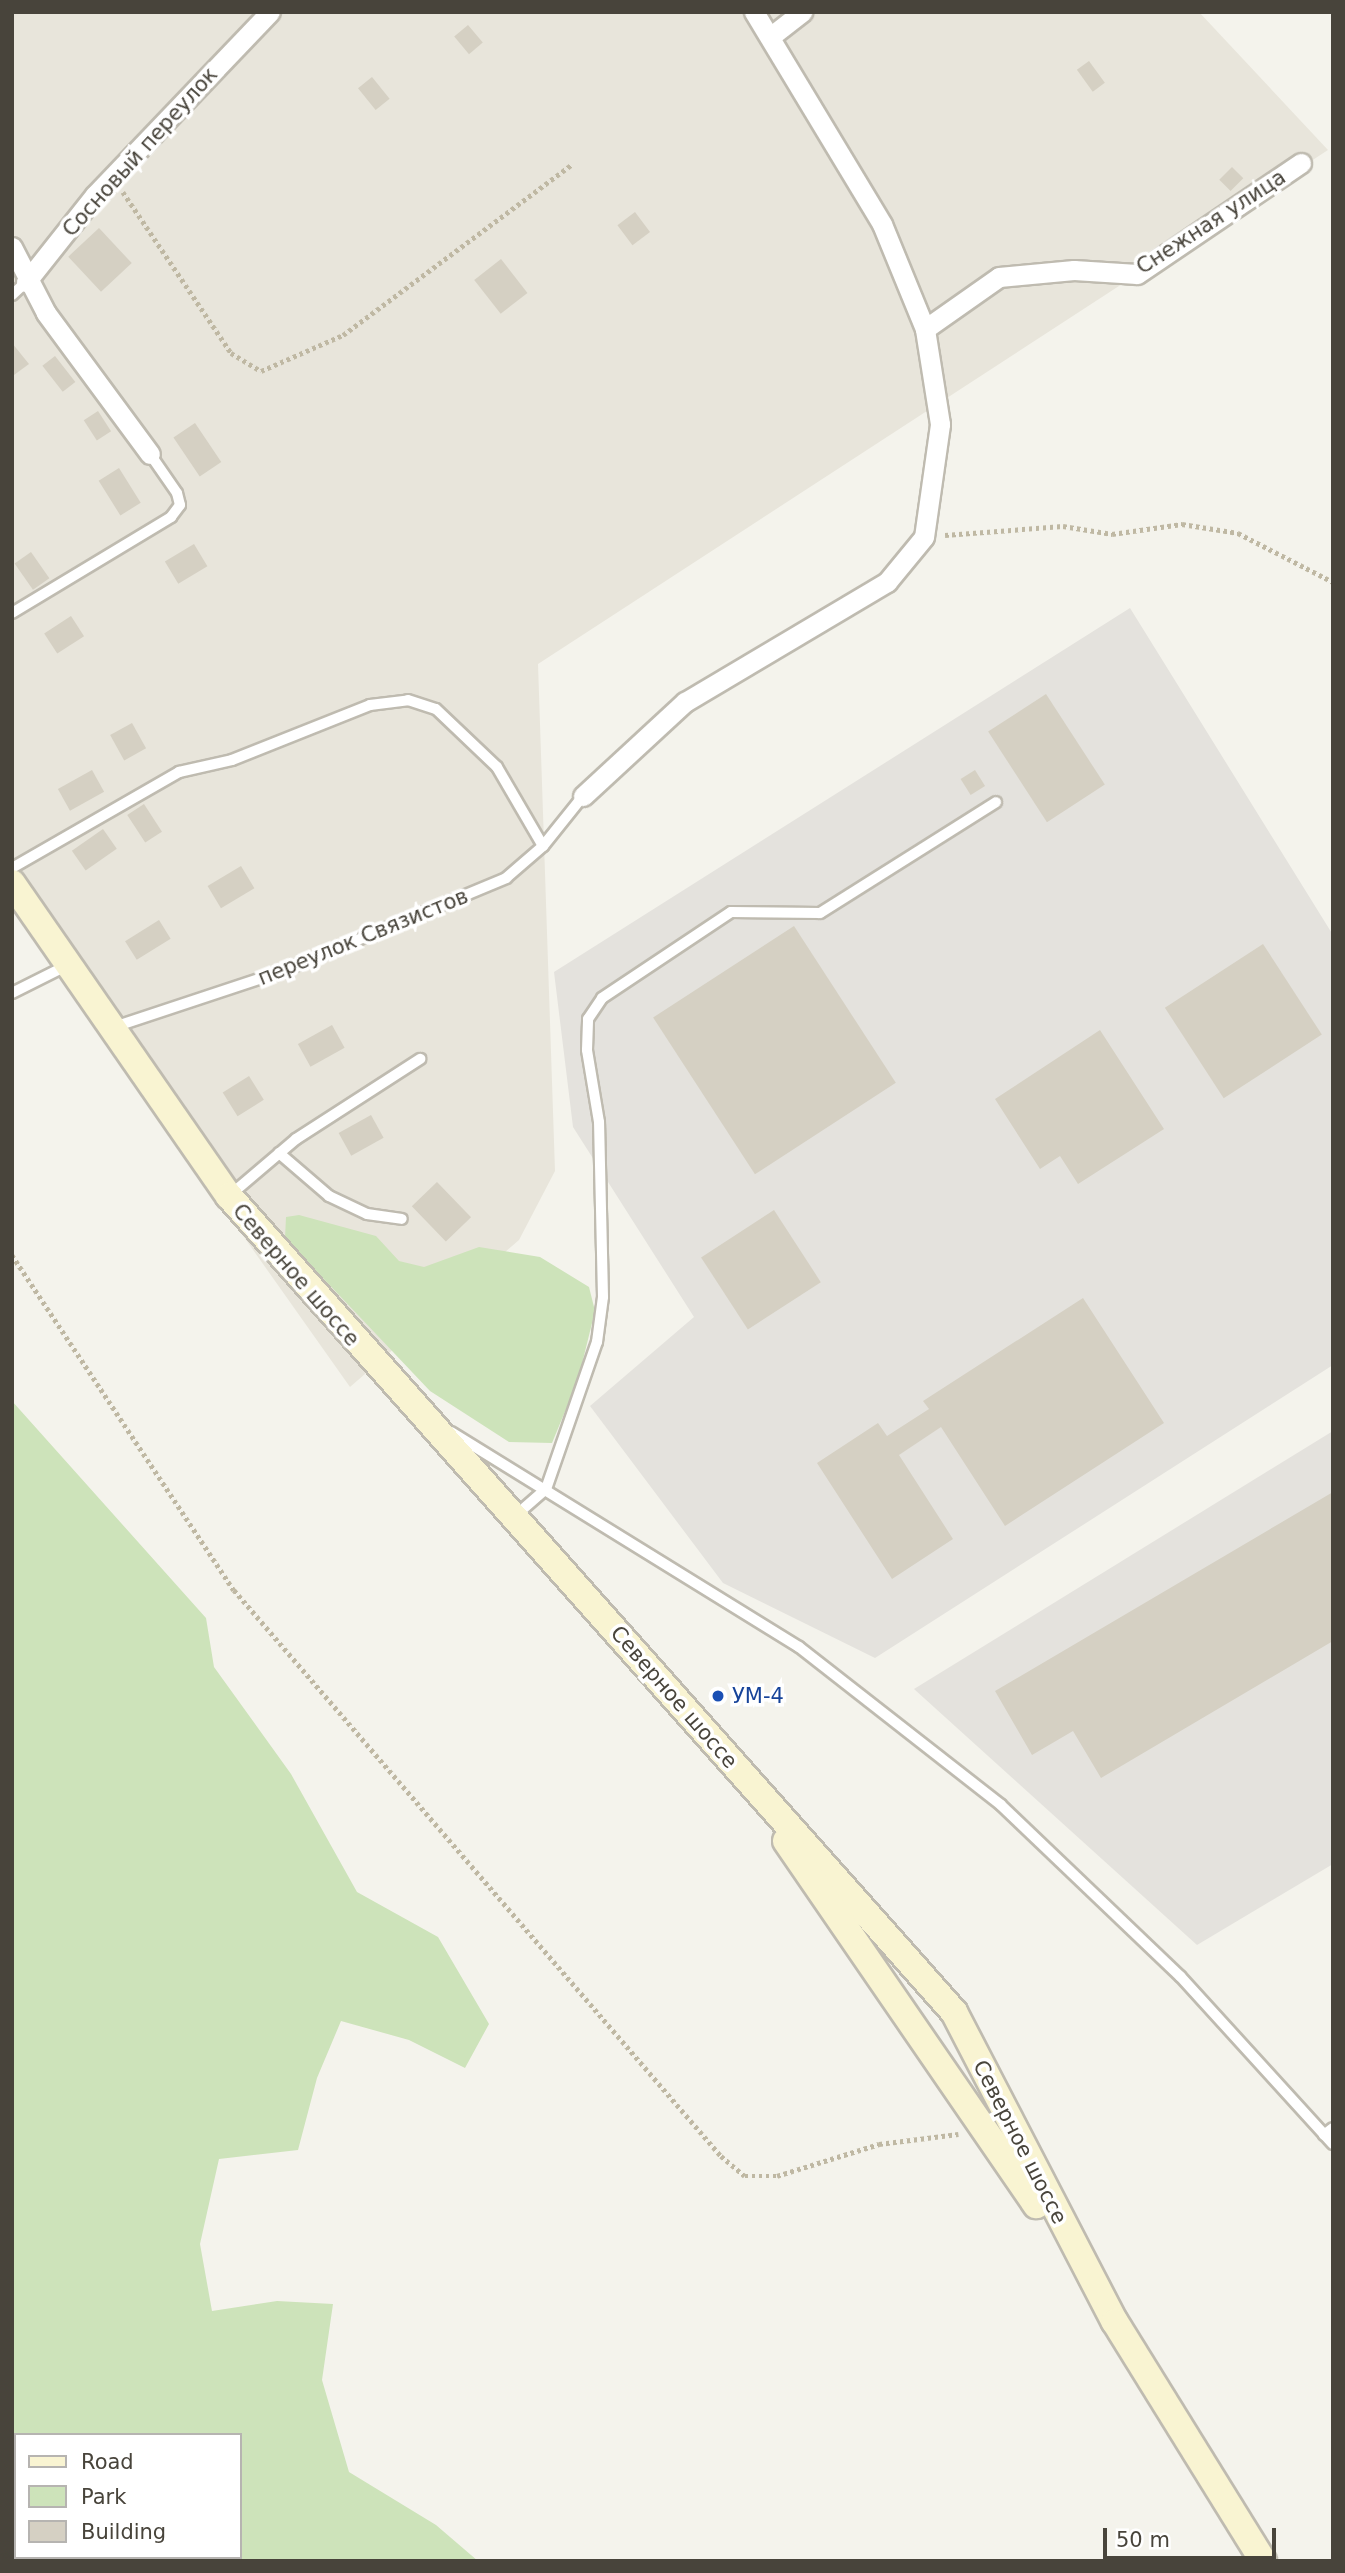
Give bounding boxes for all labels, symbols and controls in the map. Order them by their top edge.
street label: Сосновый переулок [57,62,223,242]
street label: Снежная улица [1132,164,1290,280]
street label: переулок Связистов [254,883,472,991]
street label: Северное шоссе [227,1199,365,1351]
street label: Северное шоссе [605,1621,743,1773]
place label: УМ-4 [732,1683,784,1709]
marker: УМ-4 [710,1688,726,1704]
street label: Северное шоссе [968,2056,1072,2228]
legend [14,2433,242,2559]
text: Road [81,2450,134,2474]
text: Park [81,2485,126,2509]
scale bar [1107,2514,1280,2558]
text: Building [81,2520,166,2544]
text: 50 m [1116,2528,1170,2552]

